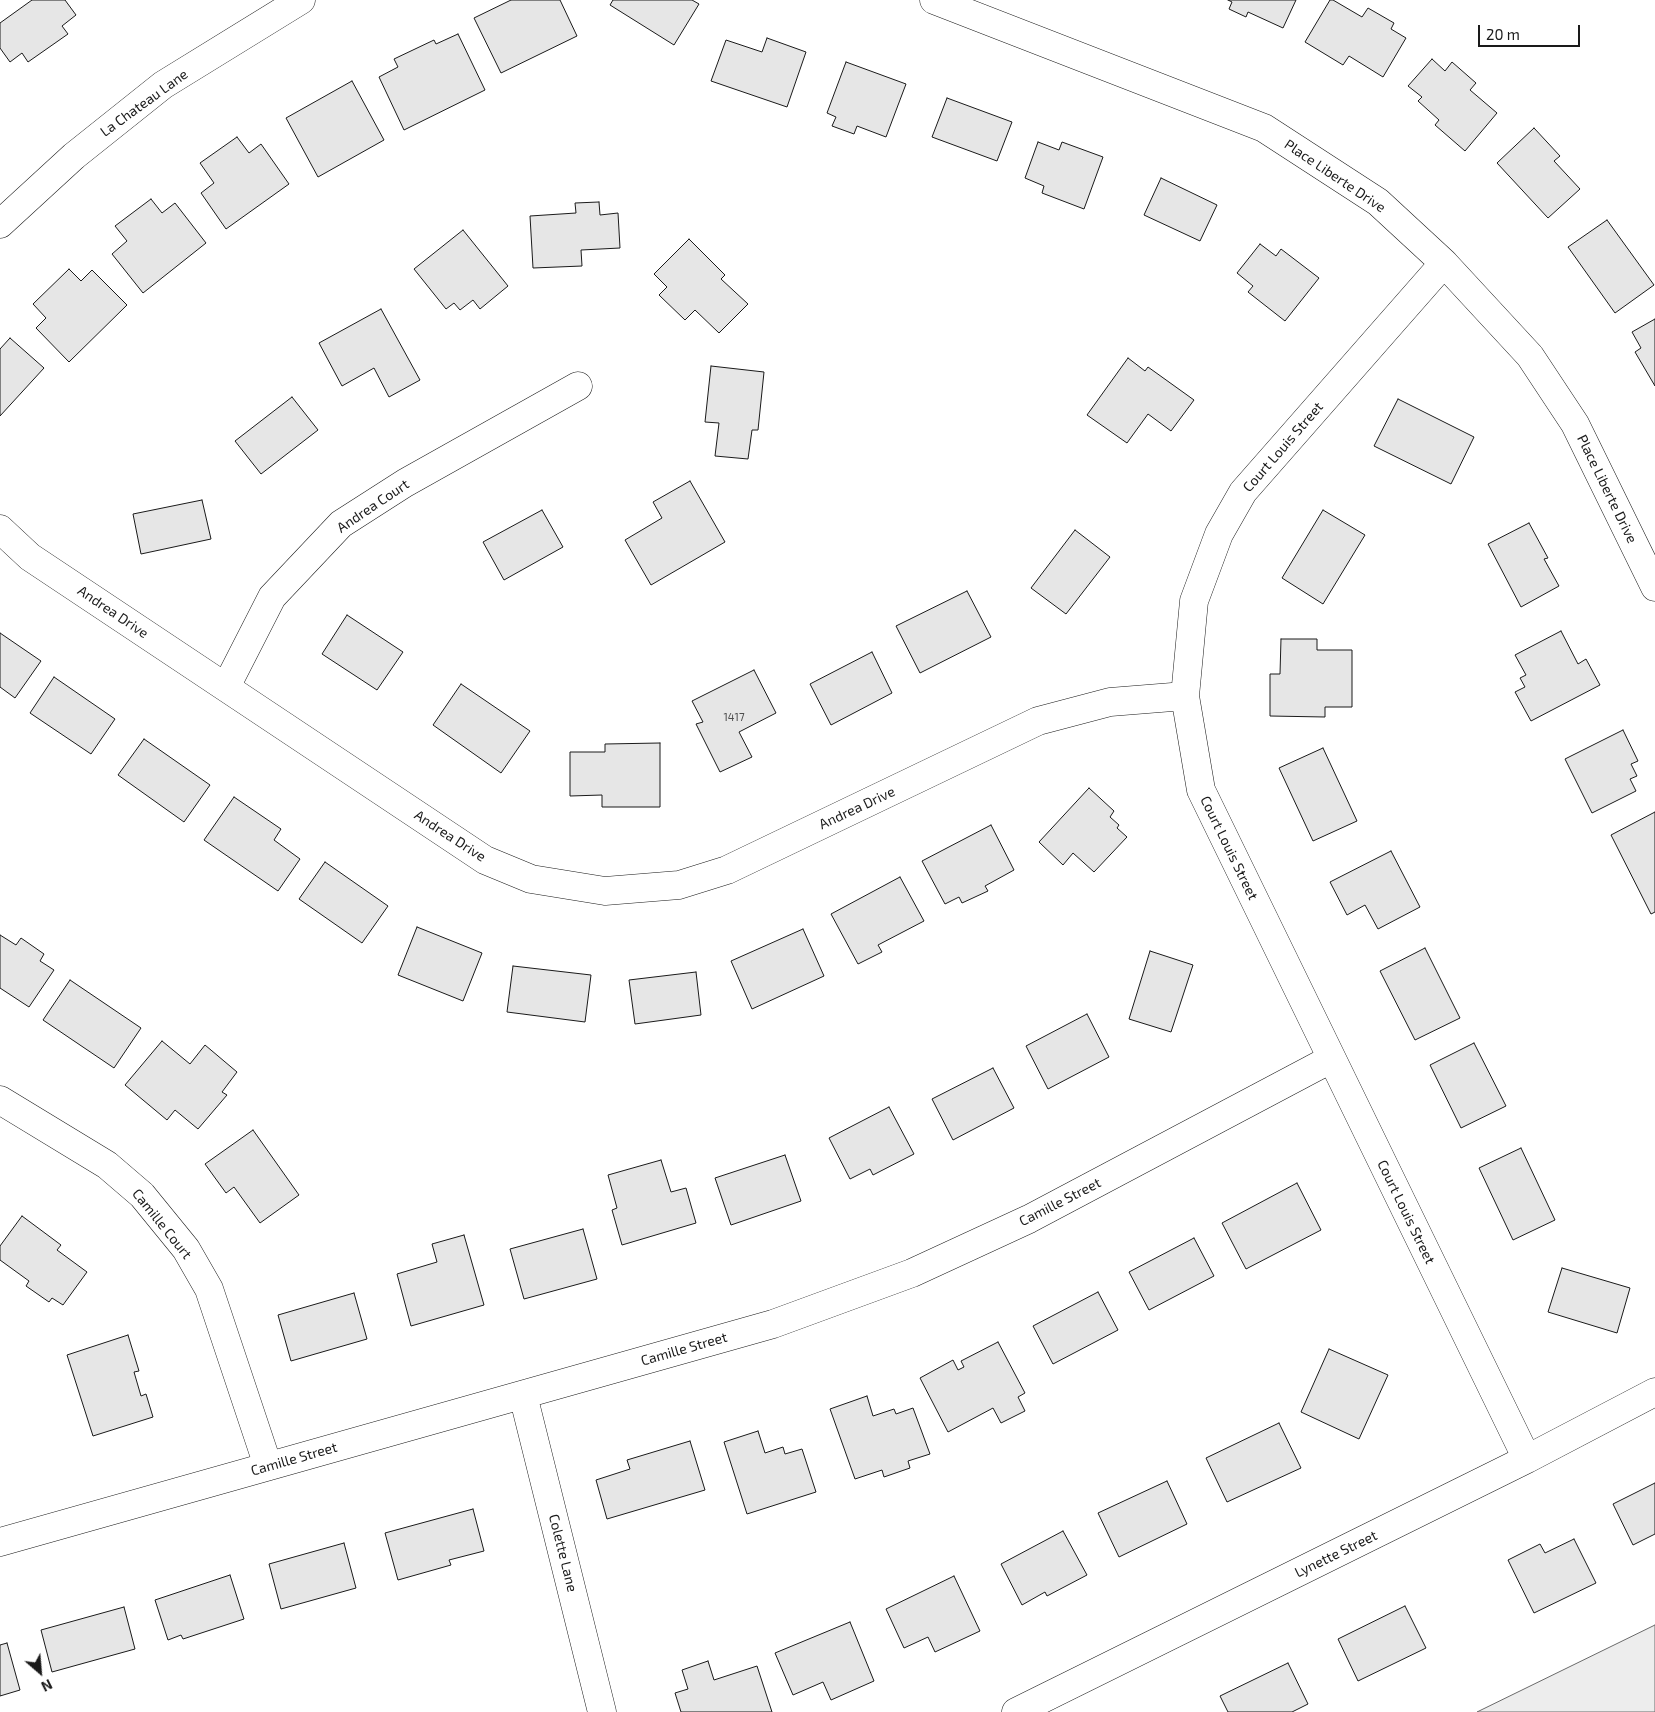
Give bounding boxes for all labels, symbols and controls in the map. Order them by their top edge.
scale bar [1480,15,1582,47]
text: 20 m [1486,25,1520,43]
street label: La Chateau Lane [97,66,191,140]
street label: Place Liberte Drive [1281,136,1389,216]
street label: Court Louis Street [1239,399,1327,495]
street label: Place Liberte Drive [1573,432,1641,546]
street label: Andrea Court [334,476,412,536]
street label: Andrea Drive [74,582,152,642]
house number: 1417 [723,710,745,724]
street label: Andrea Drive [816,783,898,833]
street label: Court Louis Street [1197,793,1261,903]
street label: Andrea Drive [411,807,489,865]
street label: Court Louis Street [1374,1157,1438,1267]
street label: Camille Street [1016,1174,1104,1230]
street label: Camille Court [129,1186,195,1262]
street label: Camille Street [639,1329,729,1369]
street label: Camille Street [249,1439,339,1479]
street label: Colette Lane [545,1512,581,1594]
street label: Lynette Street [1292,1527,1380,1581]
north arrow [15,1647,65,1697]
text: N [39,1676,55,1696]

